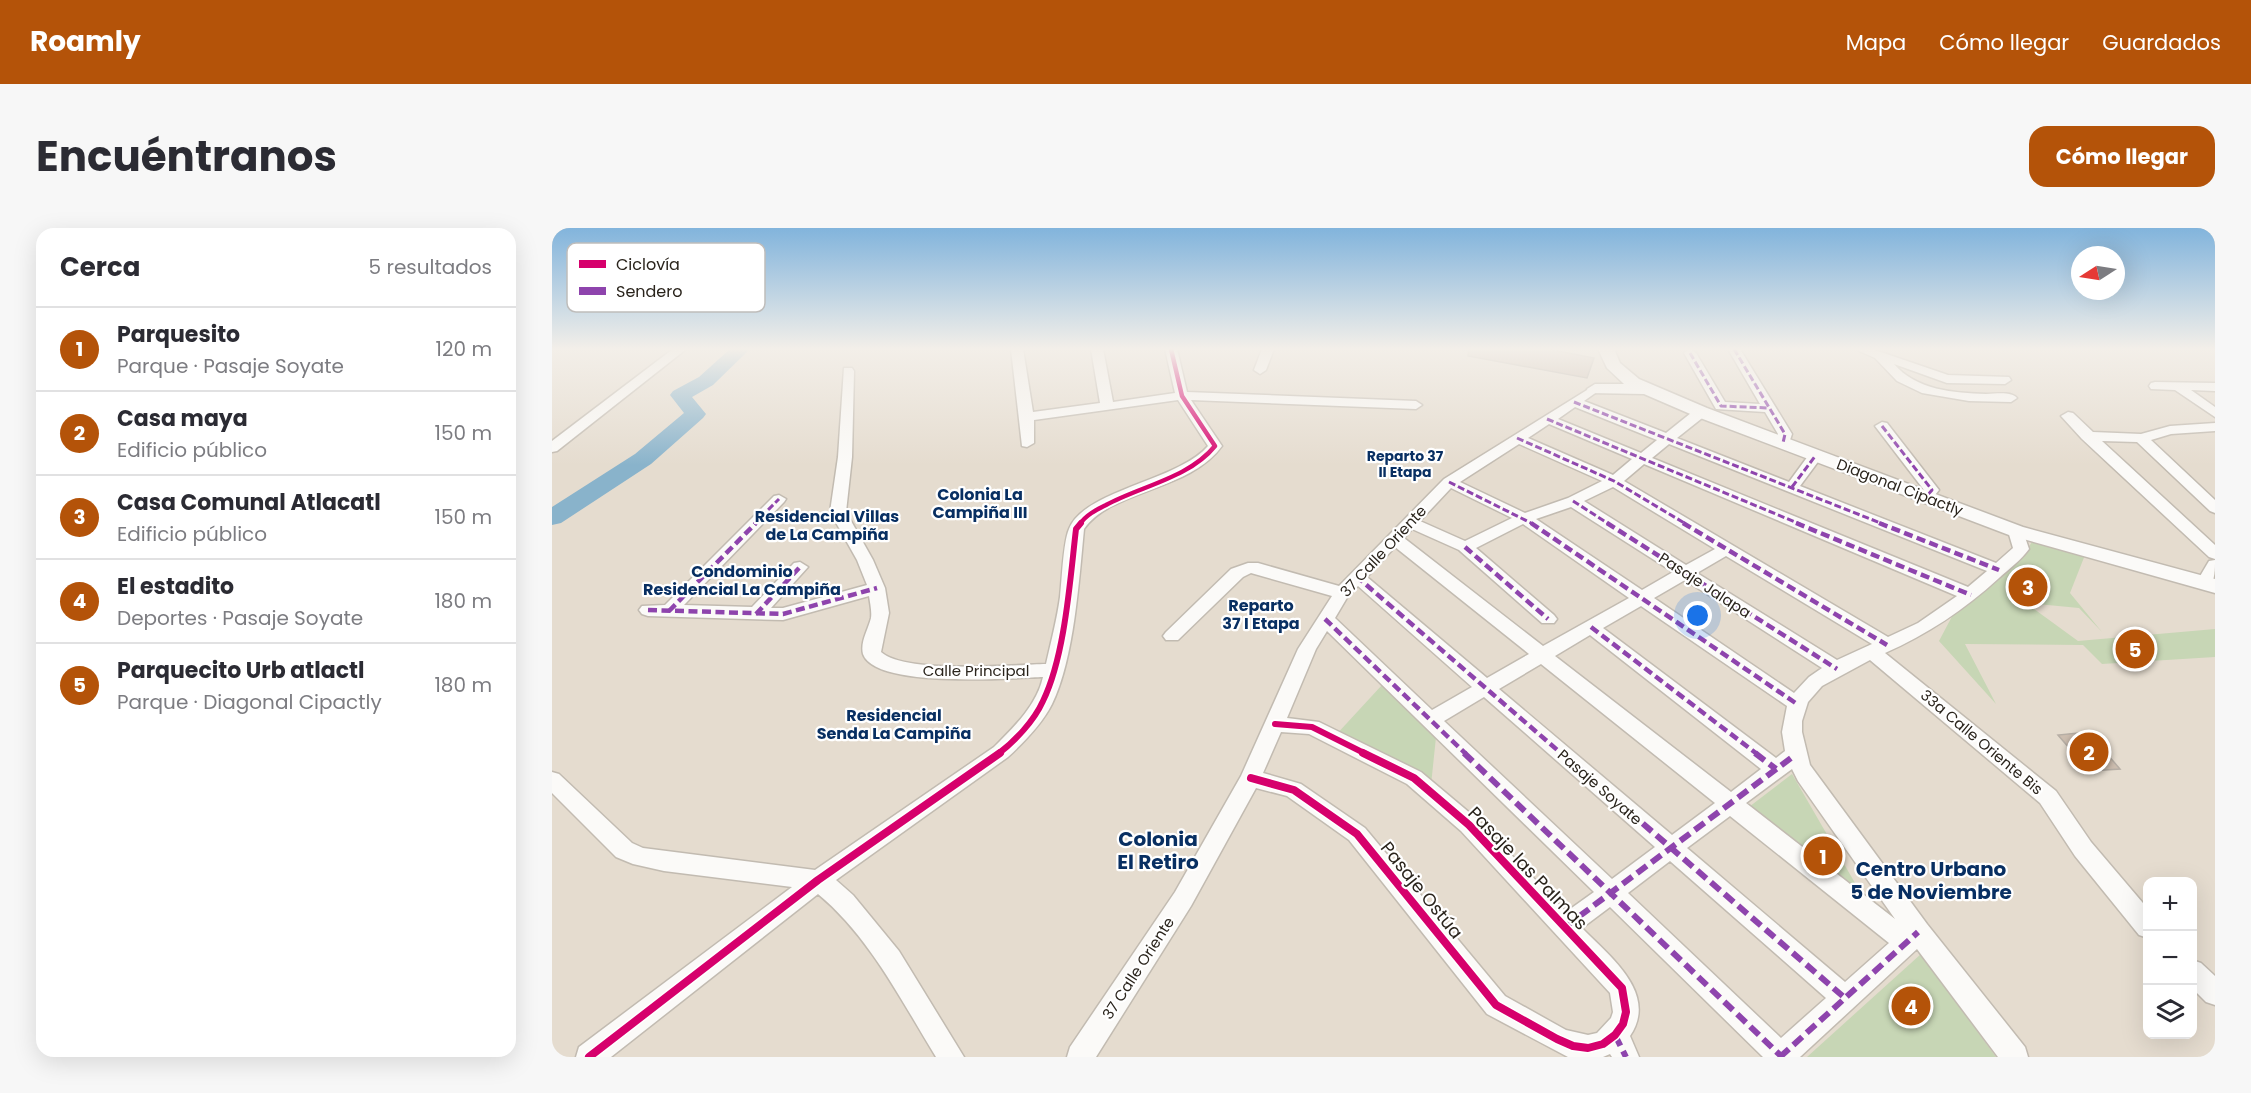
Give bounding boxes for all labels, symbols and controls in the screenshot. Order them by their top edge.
text: Roamly [30,22,141,61]
text: Mapa [1846,28,1906,57]
text: Cómo llegar [1939,28,2069,57]
text: Guardados [2102,28,2221,57]
button: Cómo llegar [2029,126,2215,187]
text: Encuéntranos [36,127,337,186]
legend [567,243,765,312]
north arrow [2071,246,2125,300]
text: Cerca [60,249,140,285]
text: 5 resultados [369,253,492,281]
text: Ciclovía [616,253,680,276]
text: Sendero [616,280,683,303]
text: Parquesito [117,319,240,350]
text: 1 [76,335,83,363]
text: 120 m [436,335,492,363]
text: Parque · Pasaje Soyate [117,352,344,380]
text: Casa maya [117,403,248,434]
text: 2 [74,419,85,447]
text: 150 m [435,419,492,447]
text: Edificio público [117,436,267,464]
district label: Reparto 37 II Etapa [1367,446,1444,482]
street label: Diagonal Cipactly [1834,453,1967,521]
district label: Colonia La Campiña III [933,483,1027,524]
text: Casa Comunal Atlacatl [117,487,381,518]
street label: 37 Calle Oriente [1335,501,1431,601]
text: 3 [73,503,86,531]
text: 150 m [435,503,492,531]
district label: Residencial Villas de La Campiña [755,505,899,546]
text: Edificio público [117,520,267,548]
street label: Pasaje Jalapa [1655,547,1755,623]
district label: Condominio Residencial La Campiña [643,560,841,601]
pin: 3 [2008,564,2048,610]
text: El estadito [117,571,234,602]
text: 4 [73,587,86,615]
text: 180 m [434,587,492,615]
district label: Reparto 37 I Etapa [1222,594,1300,635]
your location [1683,601,1712,630]
text: Deportes · Pasaje Soyate [117,604,363,632]
pin: 5 [2116,626,2154,672]
text: Parquecito Urb atlactl [117,655,364,686]
street label: Calle Principal [923,660,1029,681]
text: 5 [73,671,86,699]
text: 180 m [434,671,492,699]
street label: 33a Calle Oriente Bis [1916,685,2048,800]
text: Parque · Diagonal Cipactly [117,688,382,716]
district label: Residencial Senda La Campiña [817,704,971,745]
pin: 2 [2070,730,2108,774]
street label: Pasaje Soyate [1553,744,1647,830]
street label: Pasaje las Palmas [1463,801,1593,935]
district label: Colonia El Retiro [1117,825,1199,876]
pin: 1 [1804,834,1842,878]
street label: Pasaje Ostúa [1375,836,1469,944]
district label: Centro Urbano 5 de Noviembre [1850,855,2012,906]
map controls [2143,877,2197,1039]
button: + [2143,877,2197,931]
street label: 37 Calle Oriente [1097,913,1179,1023]
button: − [2143,931,2197,985]
pin: 4 [1892,984,1930,1028]
button: layers [2143,985,2197,1039]

